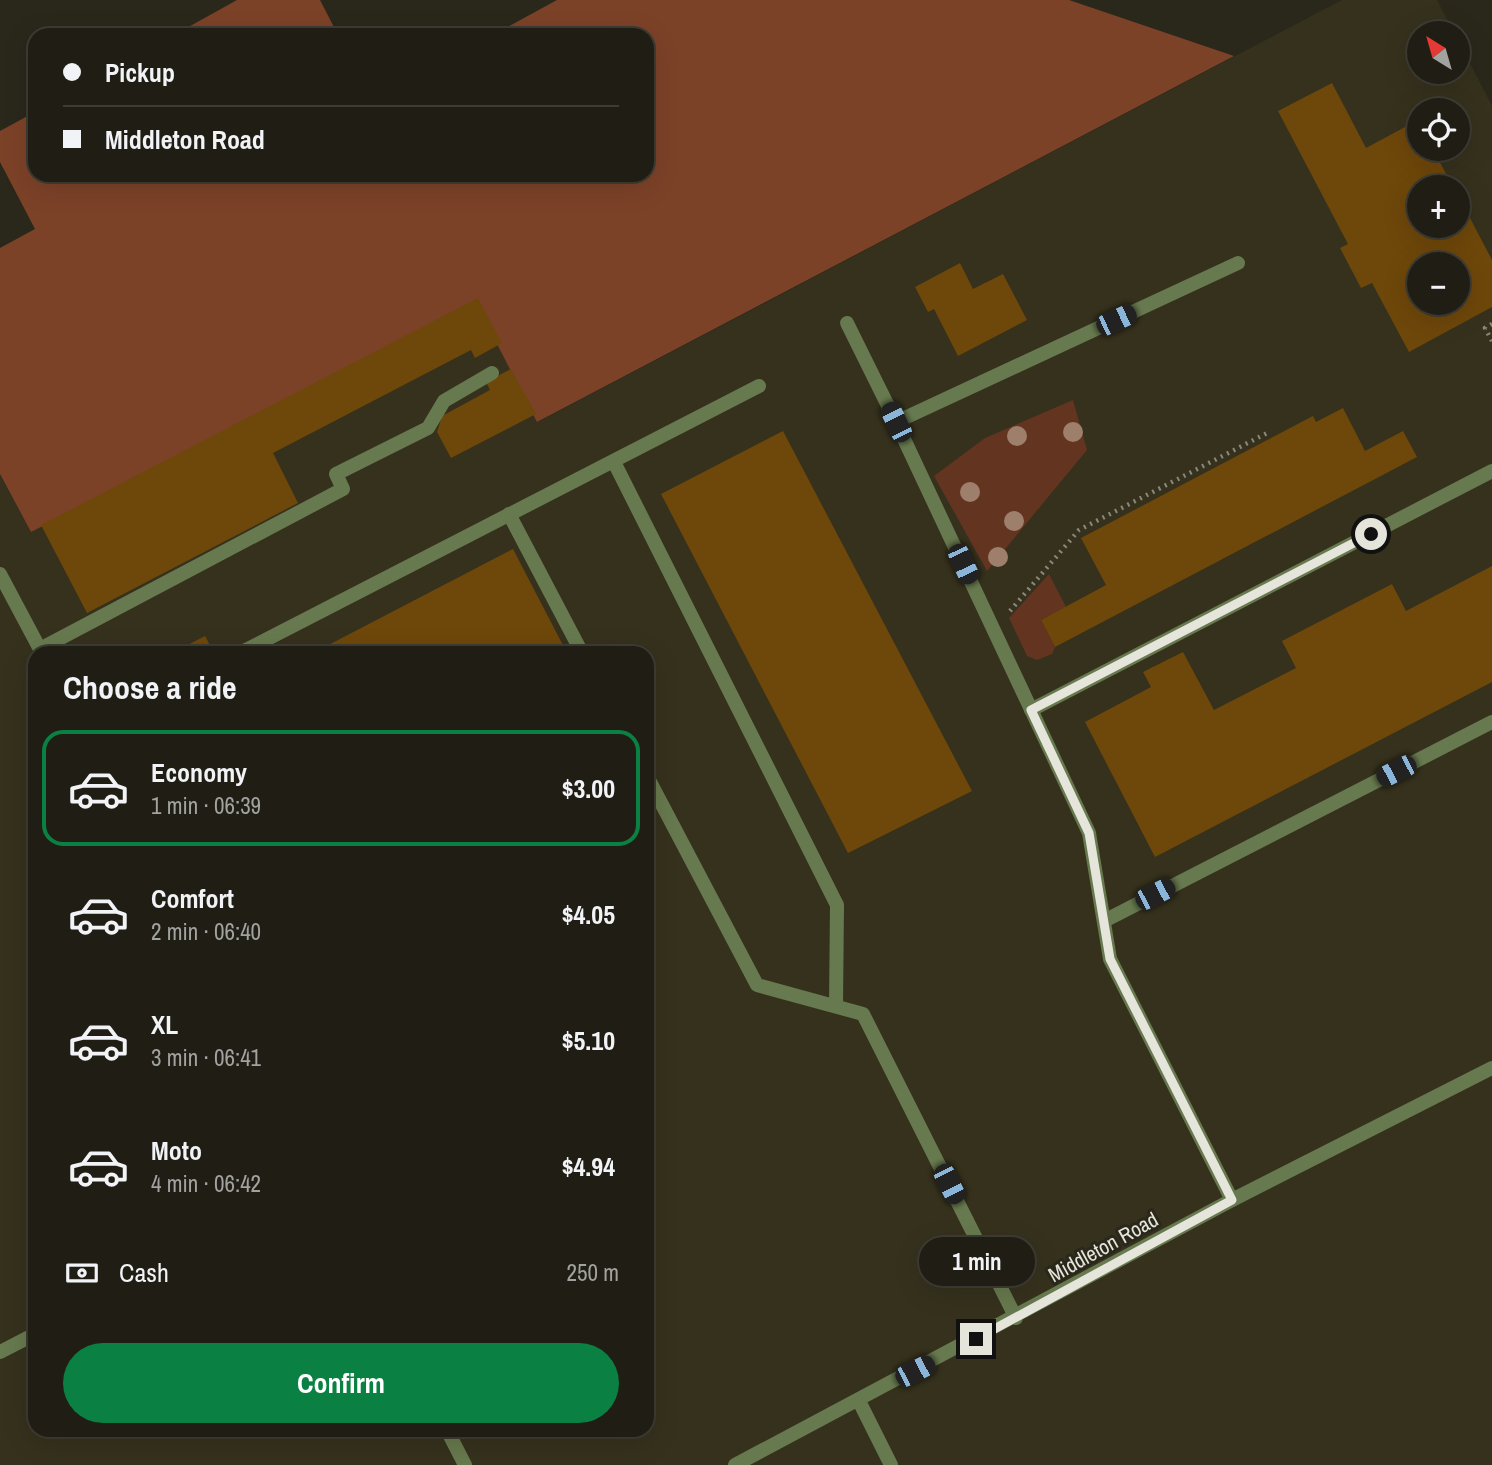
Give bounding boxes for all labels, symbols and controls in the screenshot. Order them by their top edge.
north arrow [1407,21,1470,84]
map controls [1407,21,1470,315]
text: Pickup [105,55,175,90]
button: locate [1407,98,1470,161]
text: Middleton Road [105,122,265,157]
button: + [1407,175,1470,238]
button: − [1407,252,1470,315]
car [1093,302,1140,338]
car [878,399,915,445]
route start [1355,518,1387,550]
car [945,541,982,587]
text: Choose a ride [63,666,237,709]
car [1373,752,1420,790]
text: Economy [151,755,247,790]
icon: car [67,757,130,820]
text: $3.00 [562,771,615,806]
text: 1 min · 06:39 [151,790,261,821]
car [1132,875,1179,913]
text: Comfort [151,881,234,916]
icon: car [67,883,130,946]
text: $4.05 [562,897,615,932]
text: 2 min · 06:40 [151,916,261,947]
text: XL [151,1007,178,1042]
icon: car [67,1009,130,1072]
text: $5.10 [562,1023,615,1058]
text: 3 min · 06:41 [151,1042,261,1073]
text: Moto [151,1133,202,1168]
icon: car [67,1135,130,1198]
text: $4.94 [562,1149,615,1184]
car [931,1161,968,1207]
text: 4 min · 06:42 [151,1168,261,1199]
street label: Middleton Road [1043,1205,1163,1289]
callout: 1 min [918,1238,1034,1286]
text: 1 min [952,1246,1002,1277]
icon: cash [63,1254,101,1292]
text: Cash [119,1255,169,1290]
text: 250 m [567,1257,619,1288]
route end [960,1323,992,1355]
button: Confirm [63,1343,619,1423]
car [892,1352,939,1390]

